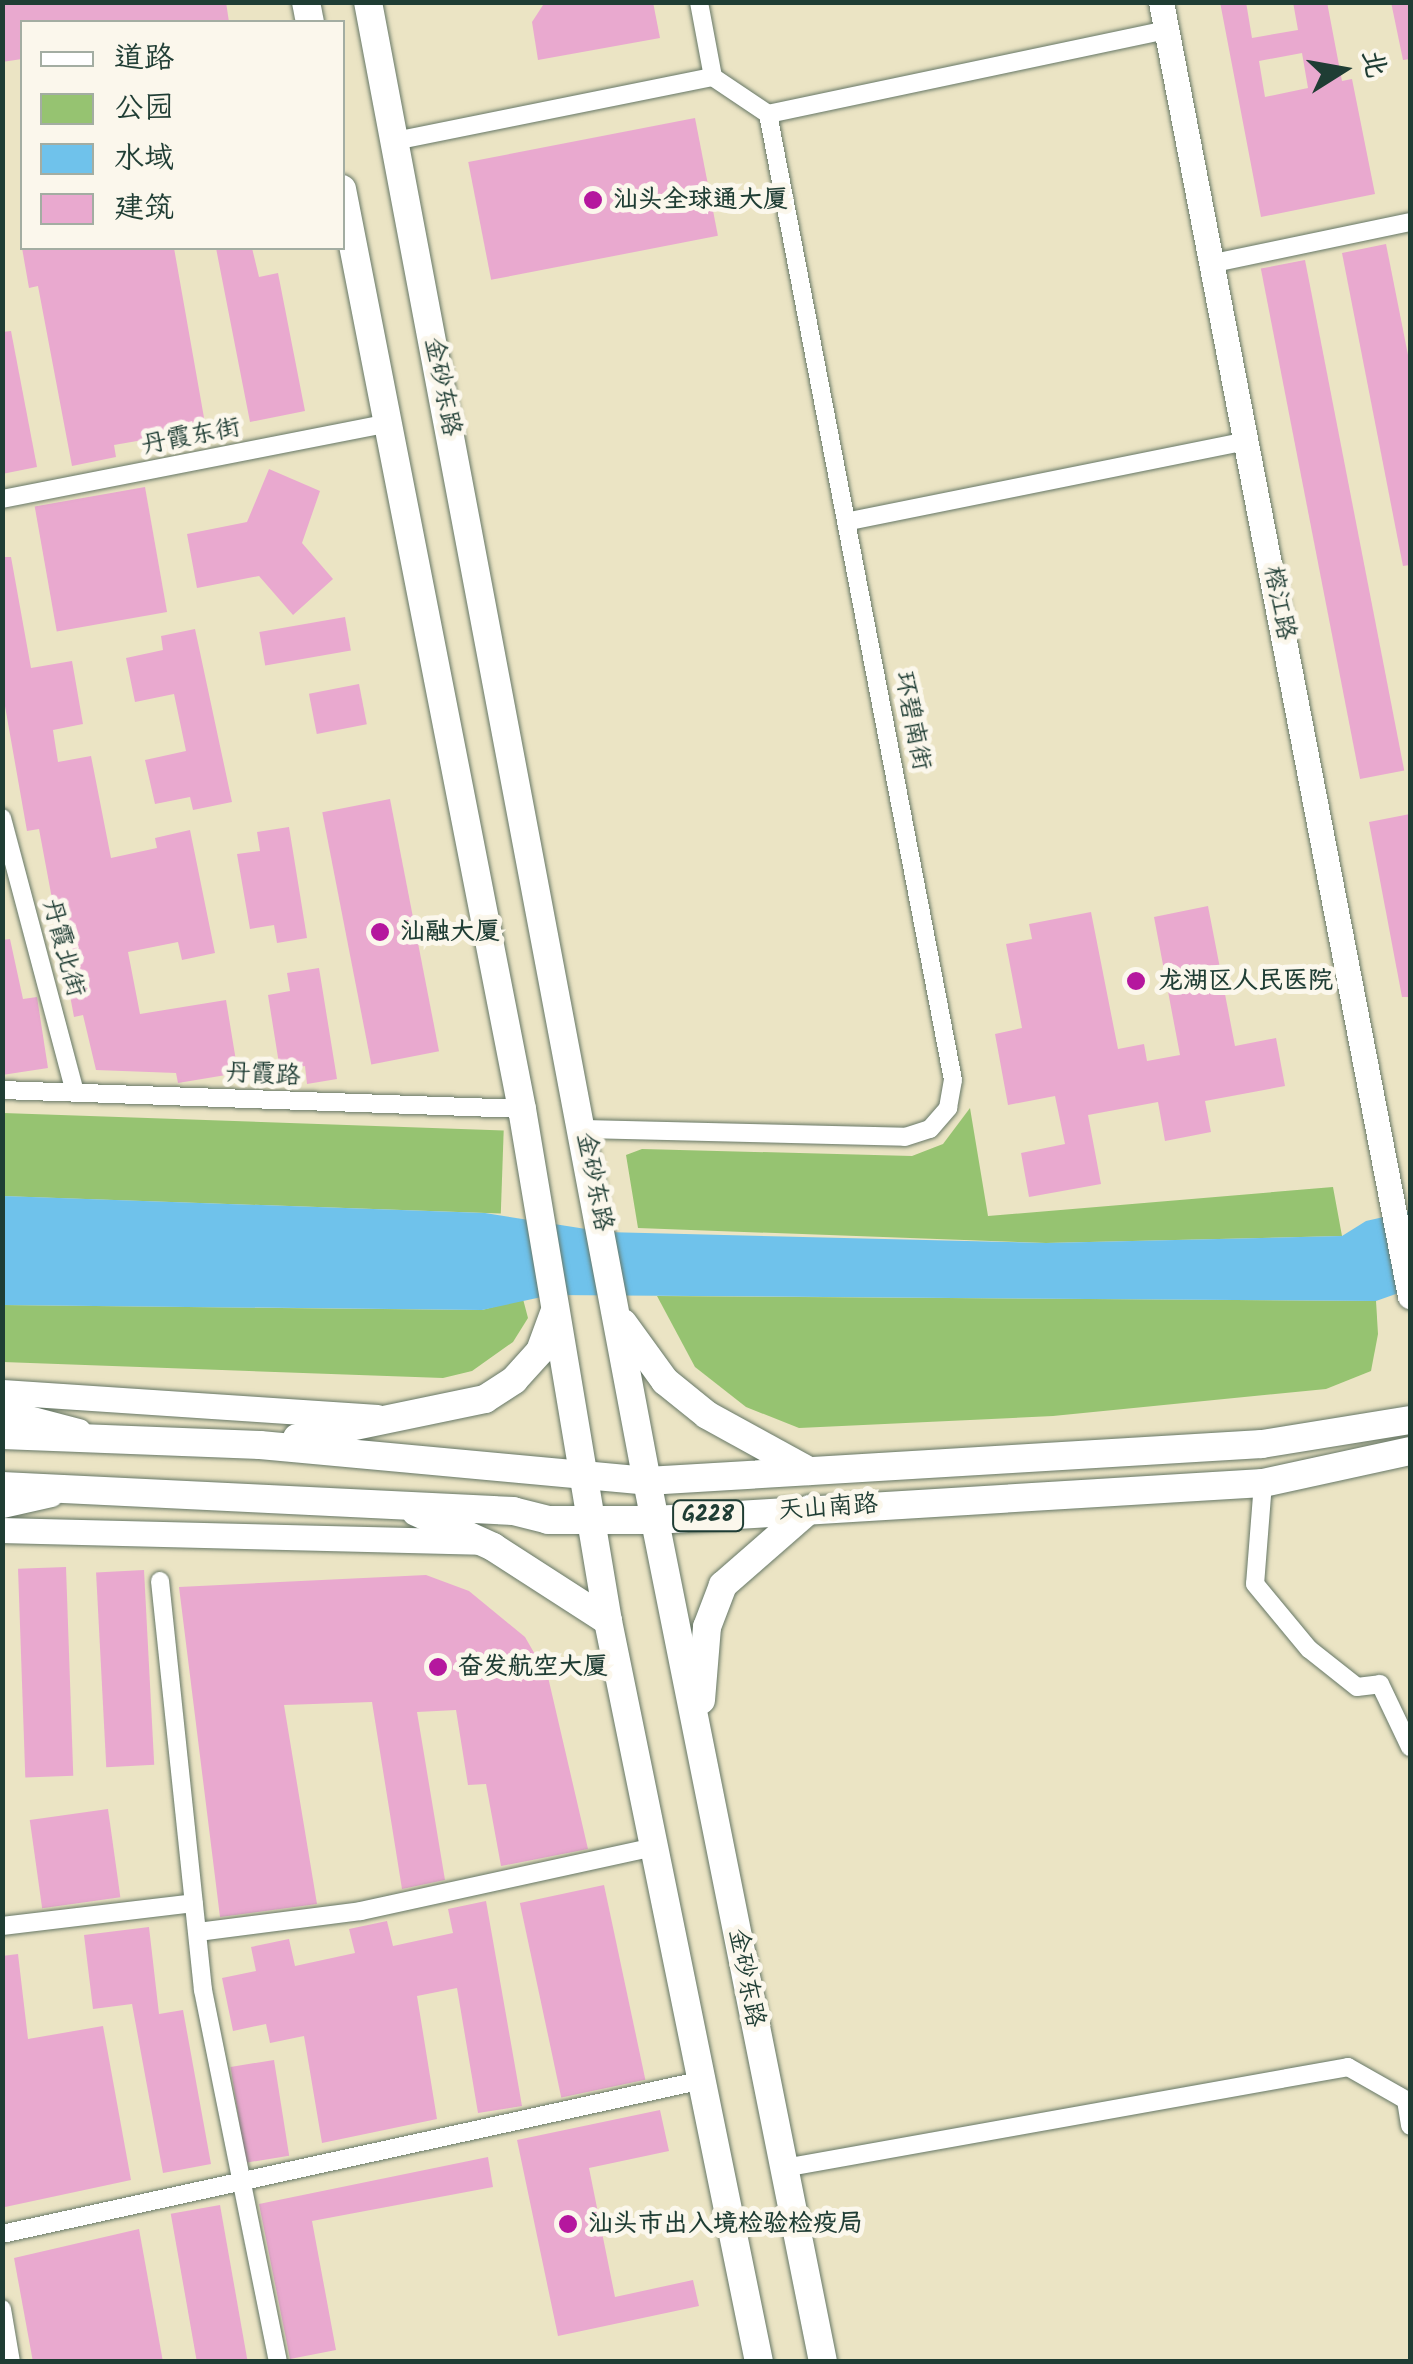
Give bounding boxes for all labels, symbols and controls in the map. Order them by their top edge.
legend [20,20,345,250]
north arrow [1293,20,1393,120]
text: 道路 [114,35,174,83]
text: 北 [1348,46,1398,82]
text: 公园 [114,85,174,133]
text: 水域 [114,135,174,183]
text: 建筑 [114,185,174,233]
place label: 汕头全球通大厦 [613,185,788,215]
marker: 汕头全球通大厦 [582,189,604,211]
street label: 金砂东路 [418,335,466,439]
street label: 丹霞东街 [139,413,243,461]
street label: 榕江路 [1257,563,1301,643]
street label: 环碧南街 [888,669,936,773]
street label: 丹霞北街 [36,896,90,1000]
place label: 汕融大厦 [400,917,500,947]
marker: 汕融大厦 [369,921,391,943]
place label: 龙湖区人民医院 [1158,966,1333,996]
marker: 龙湖区人民医院 [1123,968,1149,994]
street label: 丹霞路 [225,1058,301,1092]
street label: 金砂东路 [570,1130,618,1234]
street label: 天山南路 [777,1490,879,1526]
road number: G228 [670,1499,746,1533]
place label: 奋发航空大厦 [458,1652,608,1682]
marker: 奋发航空大厦 [427,1656,449,1678]
street label: 金砂东路 [722,1926,770,2030]
place label: 汕头市出入境检验检疫局 [588,2209,863,2239]
marker: 汕头市出入境检验检疫局 [557,2213,579,2235]

